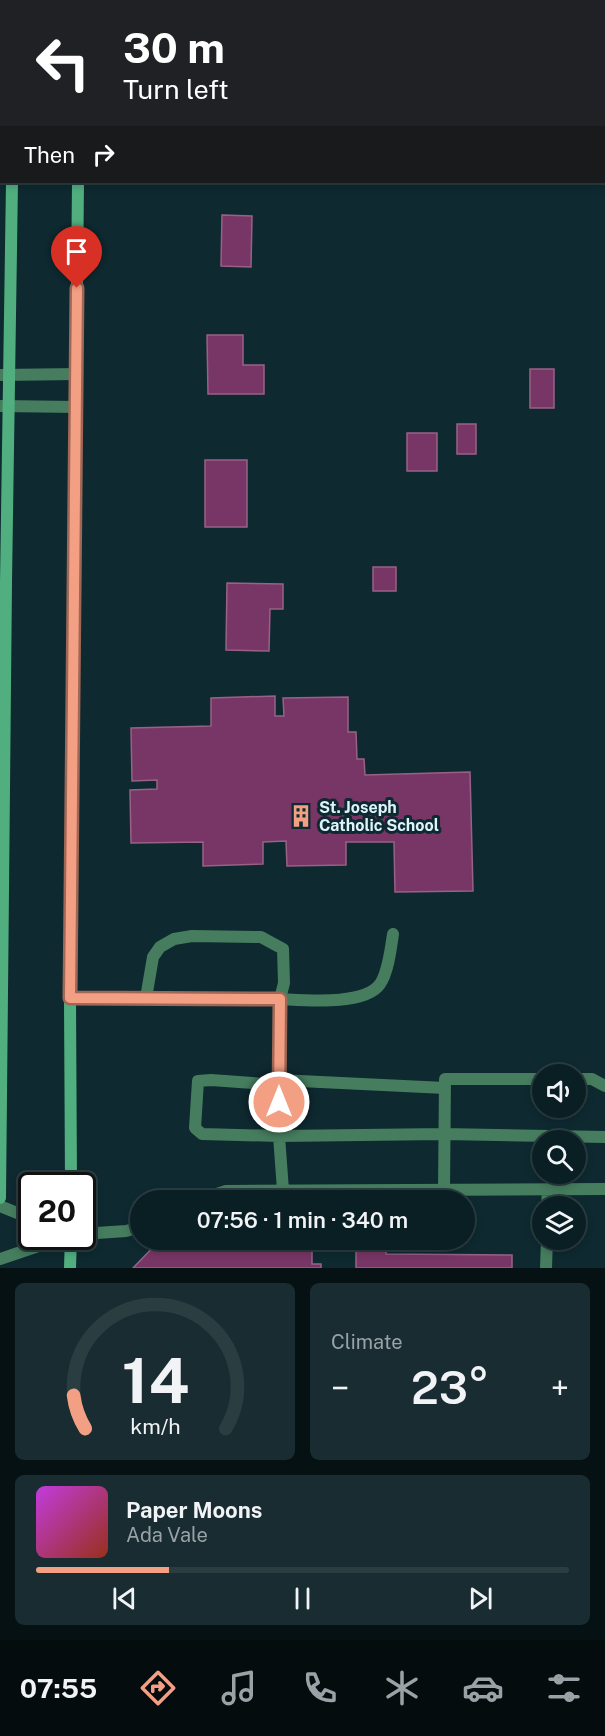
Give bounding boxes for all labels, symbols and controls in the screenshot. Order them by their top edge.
text: 30 m [123,23,225,72]
icon: left [24,24,102,102]
text: Turn left [123,73,229,105]
icon: right [87,138,120,171]
text: Then [24,142,75,168]
pin [51,226,102,288]
icon: arrive [60,235,93,268]
place label: St. Joseph Catholic School [319,798,439,835]
building icon: St. Joseph Catholic School [288,803,314,829]
map controls [532,1064,586,1250]
button: sound [532,1064,586,1118]
position arrow [247,1070,311,1134]
button: search [532,1130,586,1184]
speed limit sign: 20 [18,1172,96,1250]
button: layers [532,1196,586,1250]
text: 07:56 · 1 min · 340 m [197,1207,408,1233]
text: Climate [331,1330,403,1354]
text: 14 [121,1344,189,1417]
text: 23° [411,1361,489,1414]
text: − [331,1369,349,1407]
text: + [551,1369,569,1407]
text: km/h [130,1414,180,1439]
text: Paper Moons [126,1497,262,1523]
text: Ada Vale [126,1523,208,1547]
icon: previous [108,1582,141,1615]
icon: pause [286,1582,319,1615]
icon: next [464,1582,497,1615]
icon: directions [137,1667,179,1709]
icon: music [218,1667,260,1709]
icon: phone [299,1667,341,1709]
icon: climate [381,1667,423,1709]
icon: car [462,1667,504,1709]
icon: filters [543,1667,585,1709]
text: 07:55 [20,1672,97,1704]

